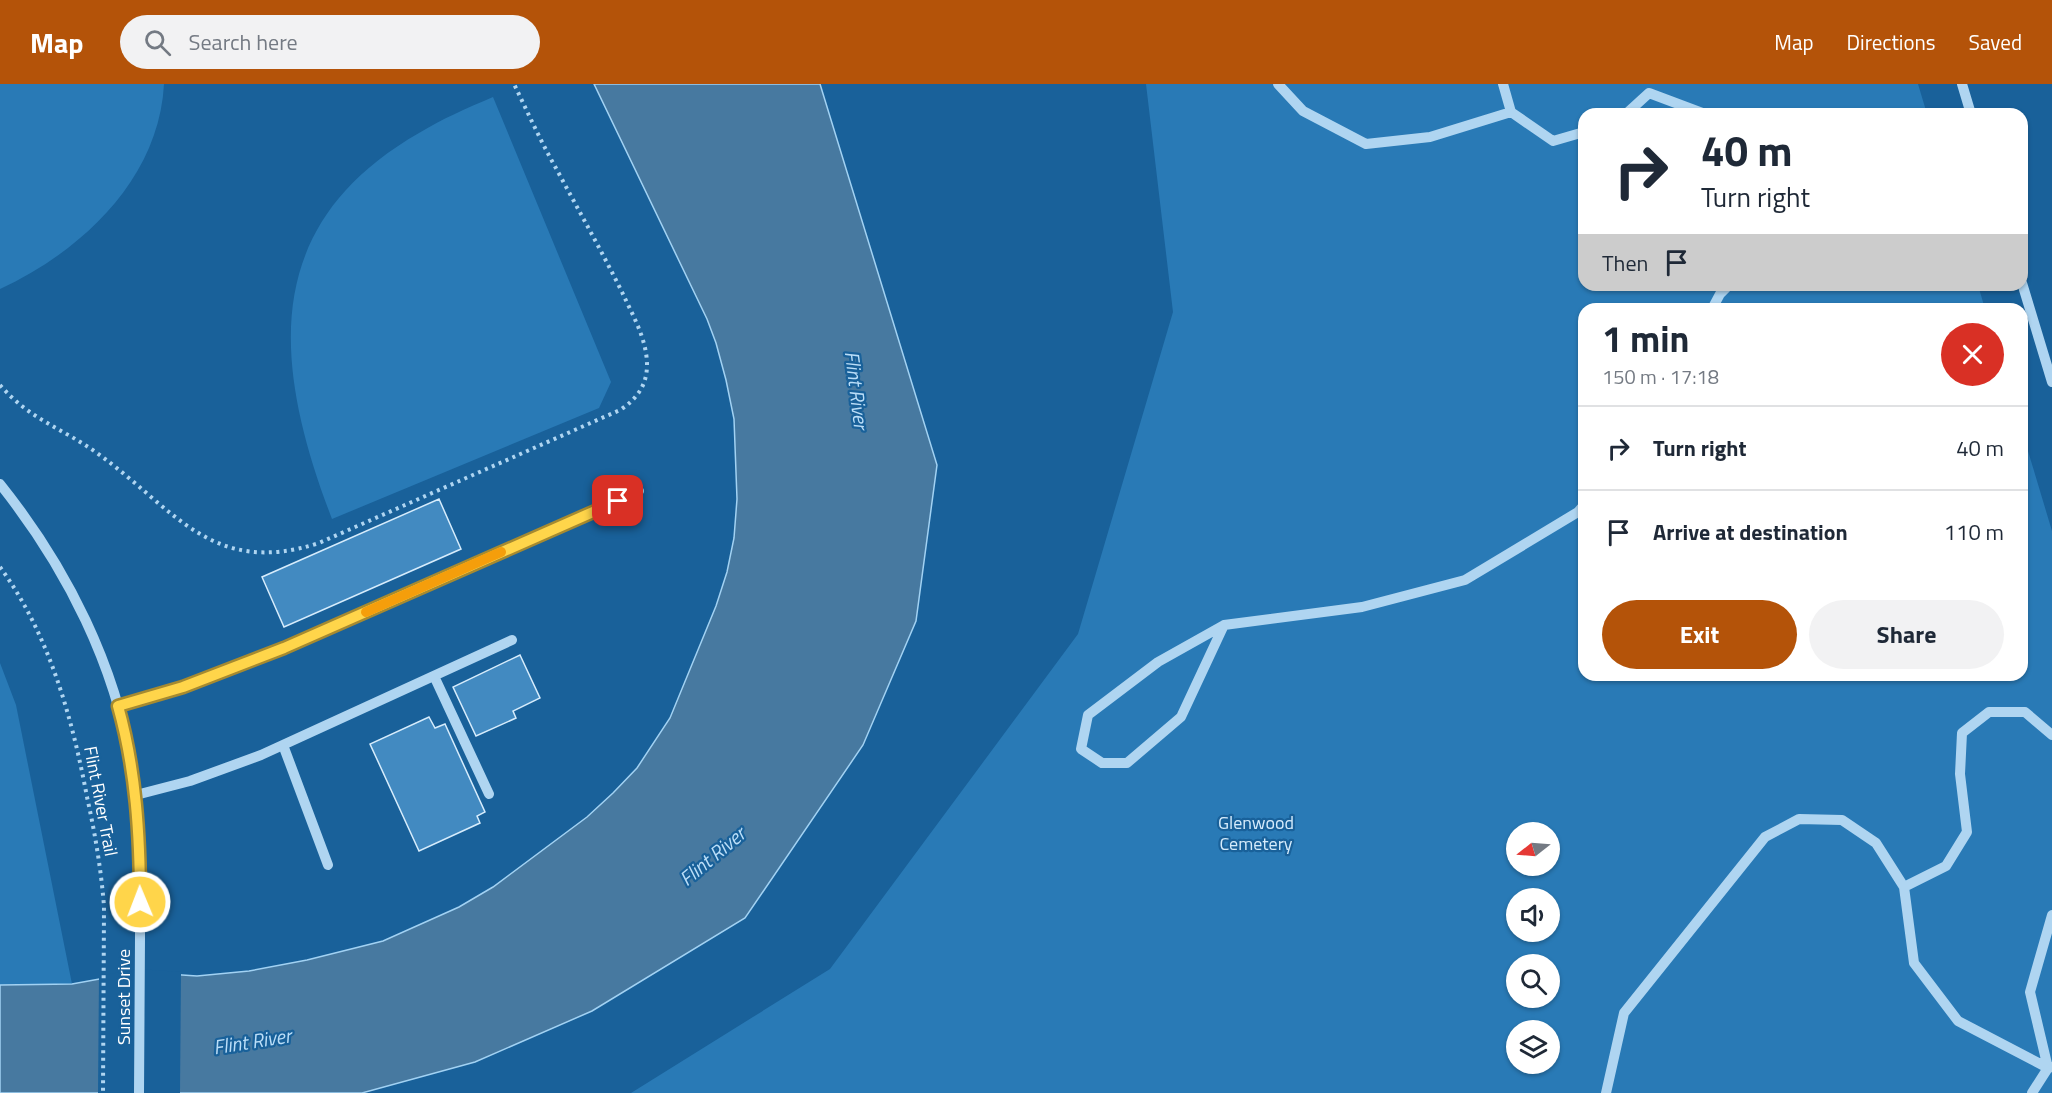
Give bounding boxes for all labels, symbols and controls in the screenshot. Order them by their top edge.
search box [120,15,540,69]
text: Map [30,21,84,64]
text: Search here [189,25,298,59]
icon: search [141,26,174,59]
text: Map [1774,26,1814,58]
text: Directions [1847,26,1936,58]
text: Saved [1969,26,2022,58]
text: 40 m [1701,118,1793,182]
icon: right [1602,132,1680,210]
text: Turn right [1701,176,1810,217]
text: Then [1602,246,1648,280]
icon: arrive [1660,246,1693,279]
text: 1 min [1602,311,1689,366]
button: close [1941,323,2004,386]
water label: Flint River [837,349,877,433]
text: 150 m · 17:18 [1602,361,1719,392]
text: Turn right [1653,431,1747,465]
text: 40 m [1956,431,2004,465]
icon: right [1602,432,1635,465]
pin [592,475,643,526]
icon: arrive [601,484,634,517]
text: Arrive at destination [1653,515,1848,549]
text: 110 m [1944,515,2004,549]
icon: arrive [1602,516,1635,549]
button: Exit [1602,600,1797,669]
button: Share [1809,600,2004,669]
street label: Flint River Trail [77,744,125,858]
park label: Glenwood Cemetery [1218,809,1294,857]
water label: Flint River [672,817,754,893]
north arrow [1506,822,1560,876]
map controls [1506,822,1560,1074]
position arrow [108,870,172,934]
button: sound [1506,888,1560,942]
street label: Sunset Drive [110,949,137,1045]
button: search [1506,954,1560,1008]
water label: Flint River [211,1019,296,1062]
button: layers [1506,1020,1560,1074]

